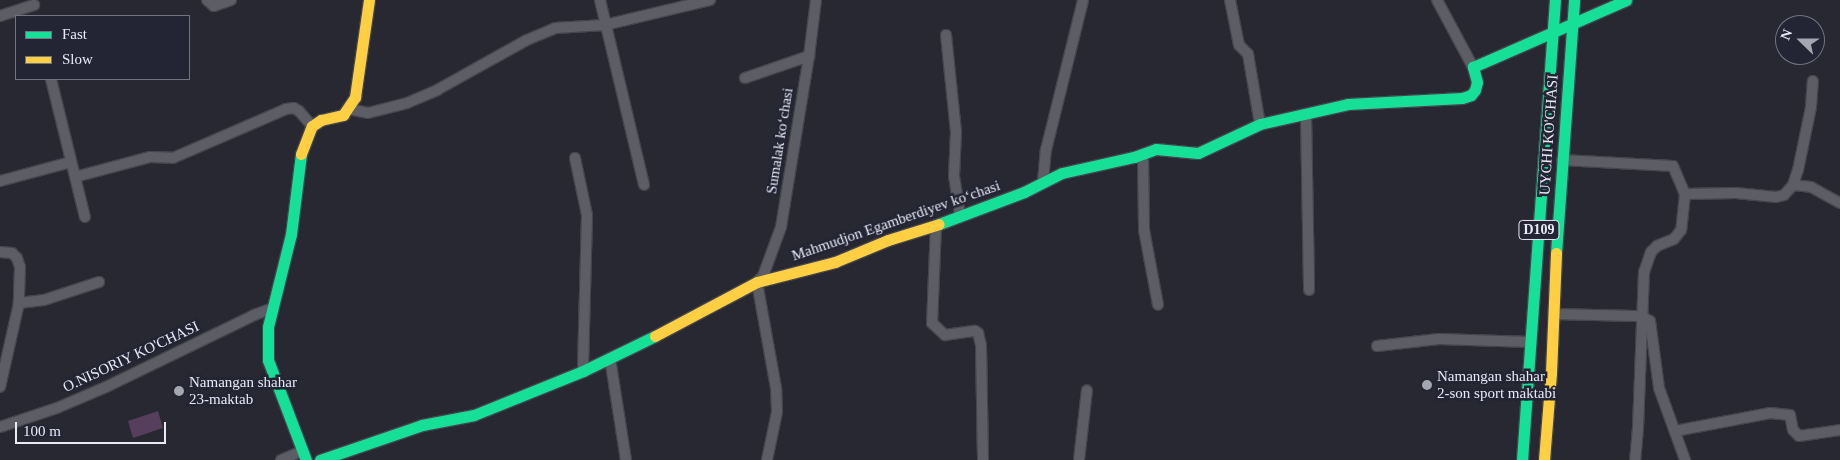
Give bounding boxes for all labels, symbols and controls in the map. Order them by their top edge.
legend [15,15,190,80]
north arrow [1775,15,1825,65]
text: Fast [62,26,87,42]
text: N [1778,27,1795,42]
text: Slow [62,51,93,67]
street label: UYCHI KO'CHASI [1536,74,1562,196]
street label: Sumalak koʻchasi [763,87,797,195]
street label: Mahmudjon Egamberdiyev koʻchasi [789,177,1003,265]
road number: D109 [1518,218,1560,242]
street label: O.NISORIY KO'CHASI [60,317,202,397]
place label: Namangan shahar 2-son sport maktabi [1437,367,1556,402]
place label: Namangan shahar 23-maktab [189,373,297,408]
marker: Namangan shahar 2-son sport maktabi [1421,379,1433,391]
marker: Namangan shahar 23-maktab [173,385,185,397]
scale bar [18,412,169,444]
text: 100 m [23,423,61,439]

